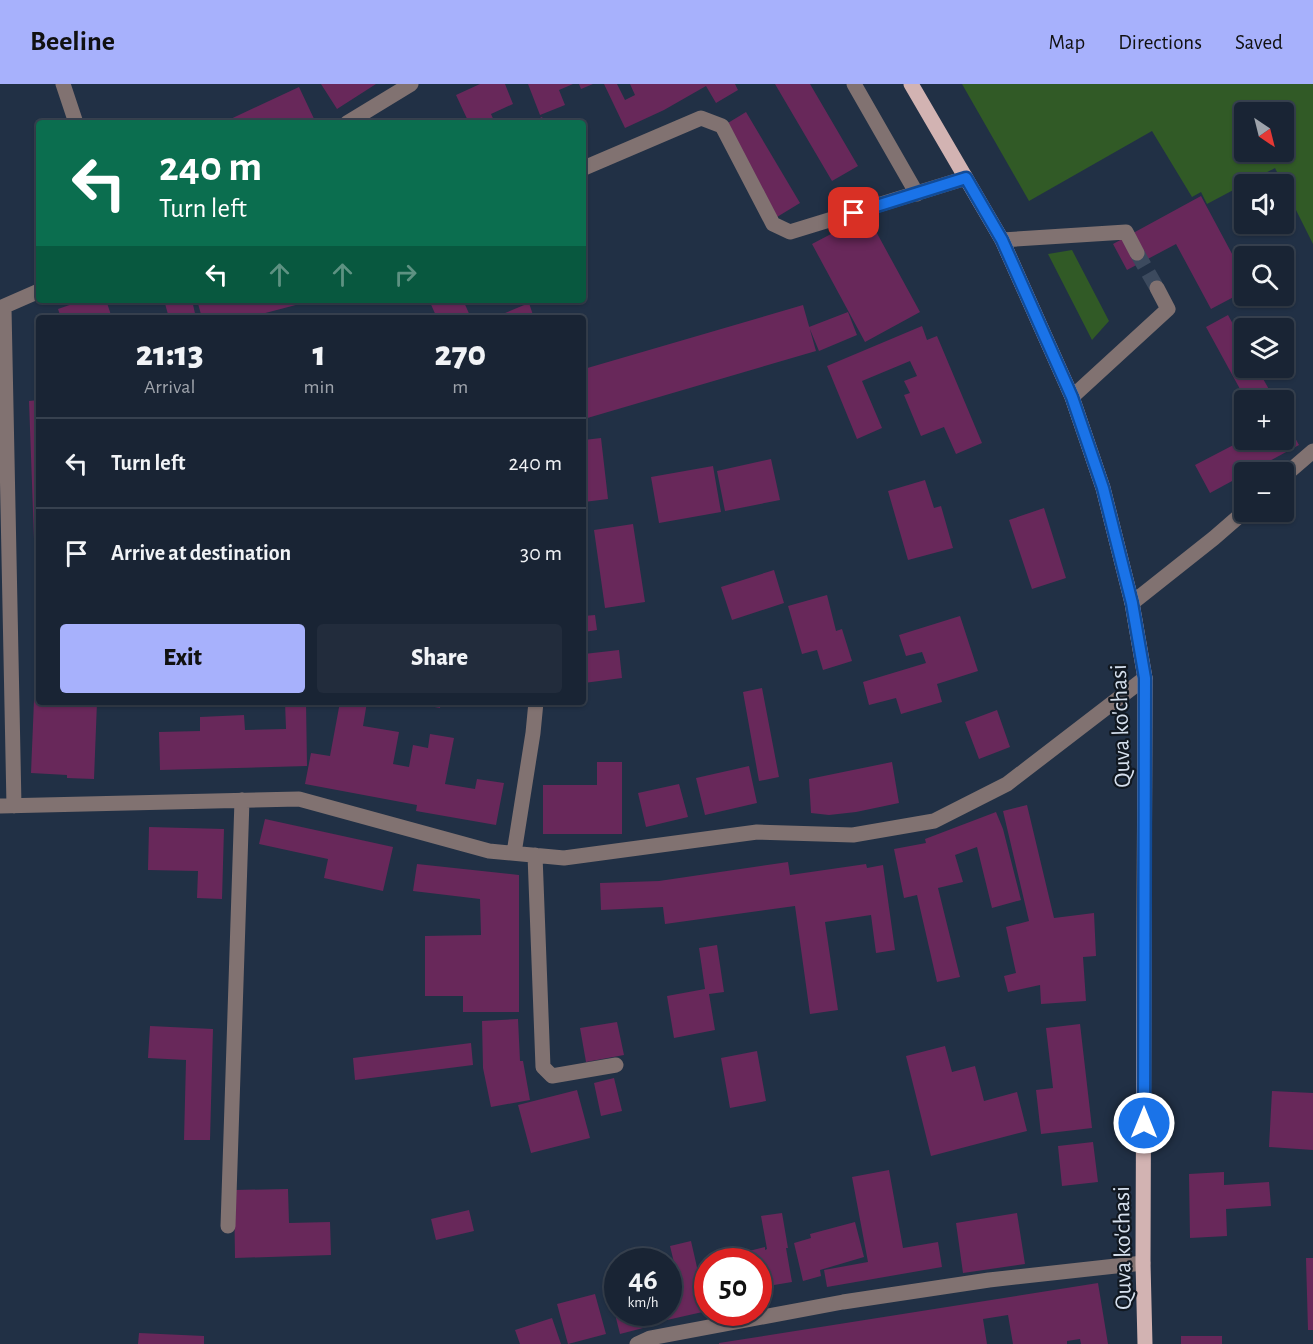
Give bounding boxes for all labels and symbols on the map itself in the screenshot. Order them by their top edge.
north arrow [1234,102,1294,162]
pin [828,187,879,238]
street label: Quva ko'chasi [1107,664,1135,788]
position arrow [1112,1091,1176,1155]
street label: Quva ko'chasi [1110,1186,1136,1310]
speed limit sign: 50 [694,1248,772,1326]

